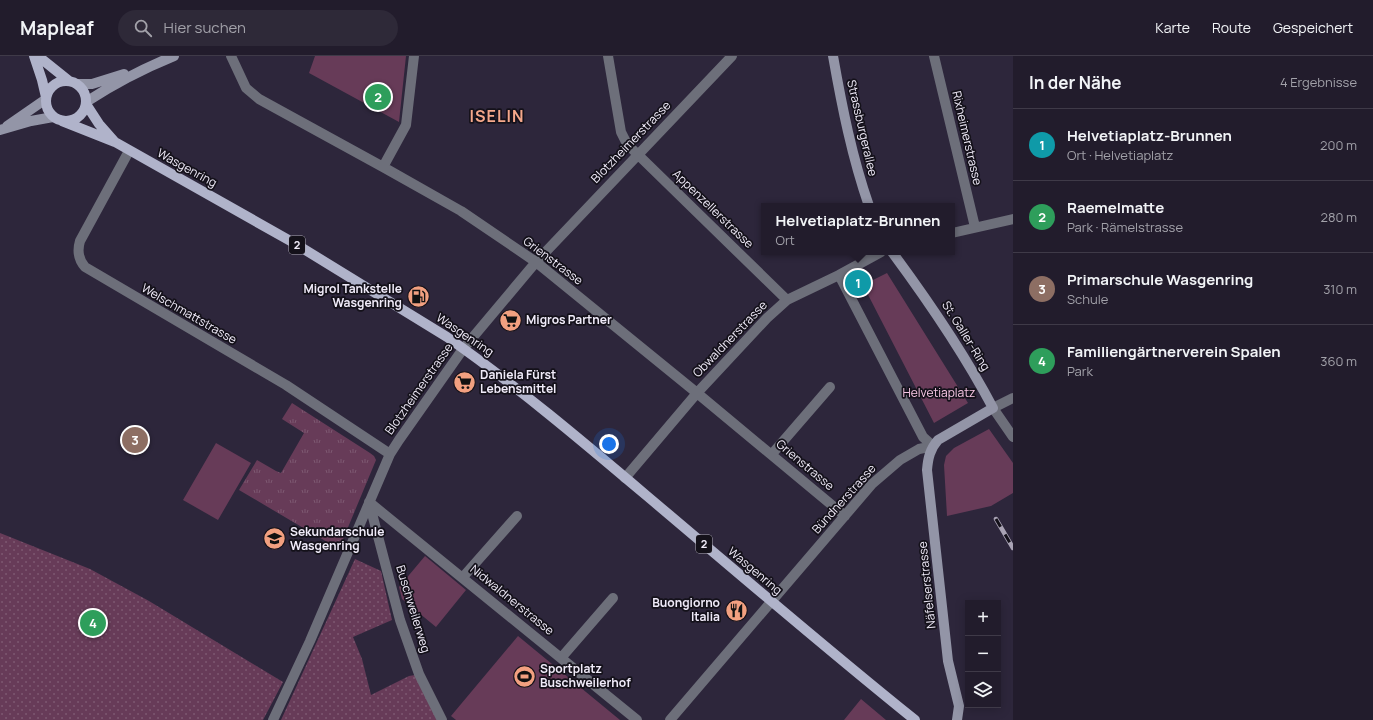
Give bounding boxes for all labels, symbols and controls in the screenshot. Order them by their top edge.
search box [118,10,398,46]
text: Mapleaf [20,15,94,41]
icon: search [132,17,154,39]
text: Hier suchen [164,17,246,38]
text: Karte [1155,18,1190,37]
text: Route [1212,18,1251,37]
text: Gespeichert [1273,18,1353,37]
text: In der Nähe [1029,71,1122,94]
text: 4 Ergebnisse [1280,73,1357,91]
street label: Strassburgerallee [843,78,882,178]
pin: 2 [365,82,391,112]
street label: Rixheimerstrasse [948,89,987,187]
street label: Blotzheimerstrasse [587,97,674,186]
district label: ISELIN [470,105,524,127]
text: Helvetiaplatz-Brunnen [1067,125,1232,146]
text: 1 [1039,136,1045,154]
text: 200 m [1320,136,1357,154]
street label: Wasgenring [154,144,220,191]
text: Ort · Helvetiaplatz [1067,146,1173,164]
street label: Appenzellerstrasse [669,165,758,252]
text: Raemelmatte [1067,197,1164,218]
popup [761,203,955,255]
text: 2 [1038,208,1046,226]
text: 280 m [1320,208,1357,226]
text: Helvetiaplatz-Brunnen [776,210,940,231]
text: Park · Rämelstrasse [1067,218,1183,236]
text: Ort [776,231,795,249]
street label: Grienstrasse [520,232,587,289]
road number: 2 [289,236,305,254]
pin: 1 [845,268,871,298]
text: Primarschule Wasgenring [1067,269,1253,290]
street label: Welschmattstrasse [138,279,240,348]
place label: Migrol Tankstelle Wasgenring [303,280,402,311]
text: 3 [1038,280,1046,298]
text: 310 m [1323,280,1357,298]
fuel station icon: Migrol Tankstelle Wasgenring [405,283,431,309]
text: Schule [1067,290,1108,308]
street label: Obwaldnerstrasse [689,297,771,381]
street label: St. Galler-Ring [938,298,995,374]
supermarket icon: Migros Partner [497,307,523,333]
street label: Wasgenring [433,309,497,360]
place label: Migros Partner [526,311,612,328]
street label: Blotzheimerstrasse [381,340,457,438]
text: Familiengärtnerverein Spalen [1067,341,1281,362]
text: 4 [1038,352,1046,370]
text: 360 m [1320,352,1357,370]
text: Park [1067,362,1093,380]
place label: Daniela Fürst Lebensmittel [480,366,557,397]
supermarket icon: Daniela Fürst Lebensmittel [451,369,477,395]
park label: Helvetiaplatz [903,384,975,401]
pin: 3 [122,425,148,455]
your location [599,434,619,454]
street label: Grienstrasse [773,435,838,494]
street label: Bündnerstrasse [808,460,880,537]
place label: Sekundarschule Wasgenring [290,523,384,554]
school or university icon: Sekundarschule Wasgenring [262,526,288,552]
road number: 2 [696,535,712,553]
street label: Näfelserstrasse [913,541,940,629]
street label: Wasgenring [725,543,786,598]
street label: Nidwaldnerstrasse [467,561,558,639]
street label: Buschweilerweg [392,563,435,655]
place label: Buongiorno Italia [652,594,720,625]
restaurant icon: Buongiorno Italia [723,597,749,623]
map controls [965,600,1001,708]
button: + [965,600,1001,636]
pin: 4 [80,608,106,638]
button: − [965,636,1001,672]
place label: Sportplatz Buschweilerhof [540,660,631,691]
sports icon: Sportplatz Buschweilerhof [512,663,538,689]
button: layers [965,672,1001,708]

